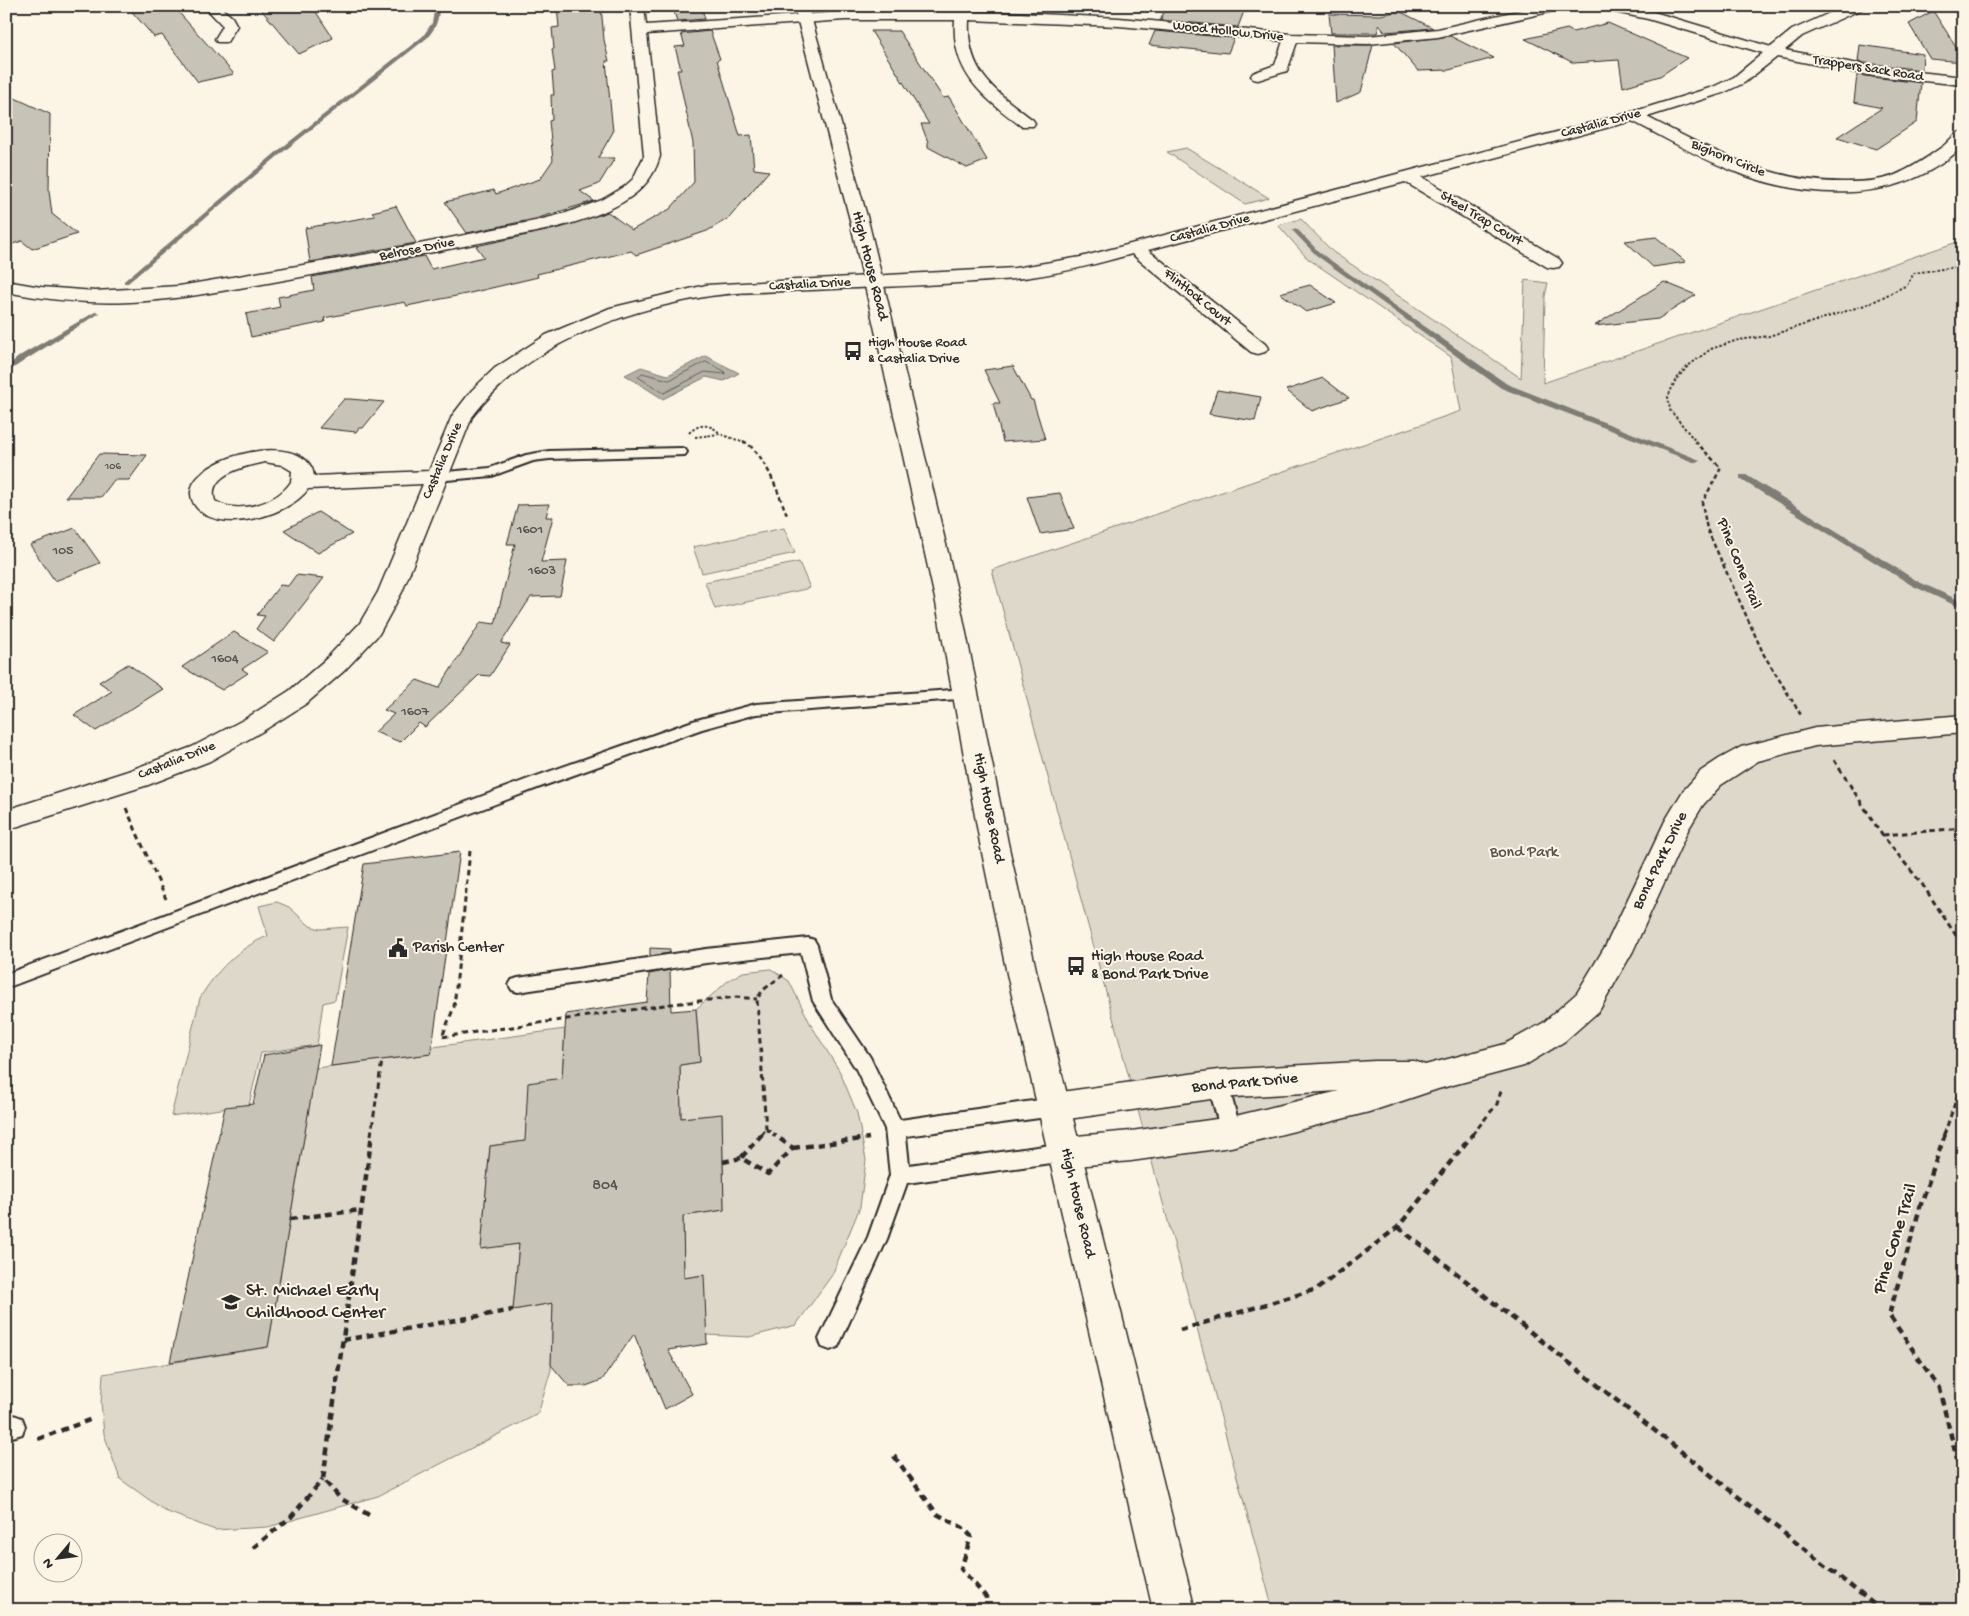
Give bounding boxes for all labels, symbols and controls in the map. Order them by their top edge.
street label: Wood Hollow Drive [1172,18,1285,46]
street label: Trappers Sack Road [1811,52,1926,86]
street label: Castalia Drive [1559,105,1643,143]
street label: Bighorn Circle [1687,136,1768,182]
street label: Steel Trap Court [1437,188,1527,251]
street label: High House Road [846,209,892,324]
street label: Castalia Drive [1168,210,1252,248]
street label: Belrose Drive [377,234,457,266]
street label: Flintlock Court [1159,265,1235,331]
street label: Castalia Drive [769,274,852,296]
place label: High House Road & Castalia Drive [868,335,968,368]
bus stop icon: High House Road & Castalia Drive [842,340,864,362]
street label: Castalia Drive [419,419,467,502]
house number: 106 [104,461,122,473]
street label: Pine Cone Trail [1711,515,1765,612]
house number: 1601 [516,522,543,539]
house number: 105 [52,543,73,560]
house number: 1603 [527,563,556,580]
house number: 1604 [210,651,239,668]
house number: 1607 [400,704,430,721]
street label: Castalia Drive [136,738,219,784]
street label: High House Road [968,751,1008,866]
street label: Bond Park Drive [1629,808,1693,914]
park label: Bond Park [1489,844,1560,863]
public building icon: Parish Center [387,937,409,959]
place label: Parish Center [412,939,504,958]
place label: High House Road & Bond Park Drive [1091,948,1209,985]
bus stop icon: High House Road & Bond Park Drive [1065,955,1087,977]
street label: Bond Park Drive [1190,1070,1300,1098]
street label: High House Road [1055,1146,1099,1261]
house number: 804 [592,1177,618,1196]
street label: Pine Cone Trail [1868,1181,1924,1298]
place label: St. Michael Early Childhood Center [246,1280,387,1325]
school or university icon: St. Michael Early Childhood Center [220,1291,242,1313]
north arrow [32,1534,82,1584]
text: N [39,1555,58,1571]

